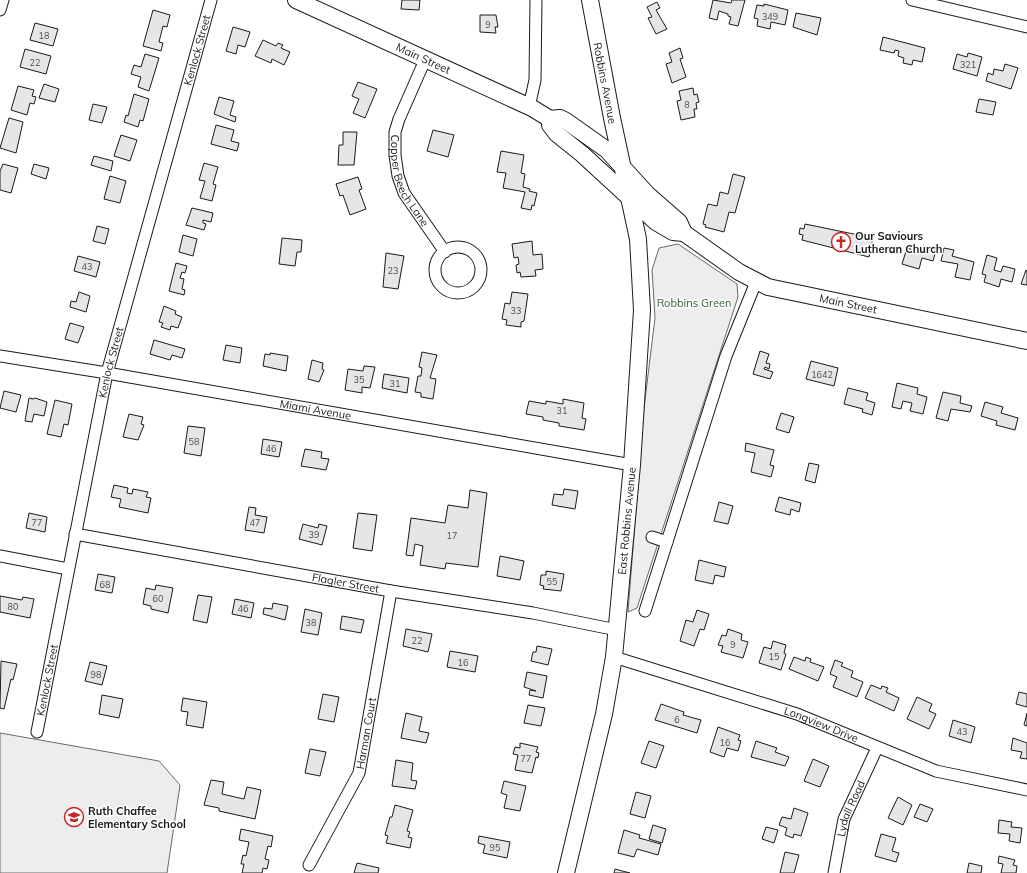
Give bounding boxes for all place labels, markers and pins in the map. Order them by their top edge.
place label: Our Saviours Lutheran Church [855,229,942,256]
church icon: Our Saviours Lutheran Church [830,231,852,253]
place label: Ruth Chaffee Elementary School [88,804,186,831]
school or university icon: Ruth Chaffee Elementary School [63,806,85,828]

